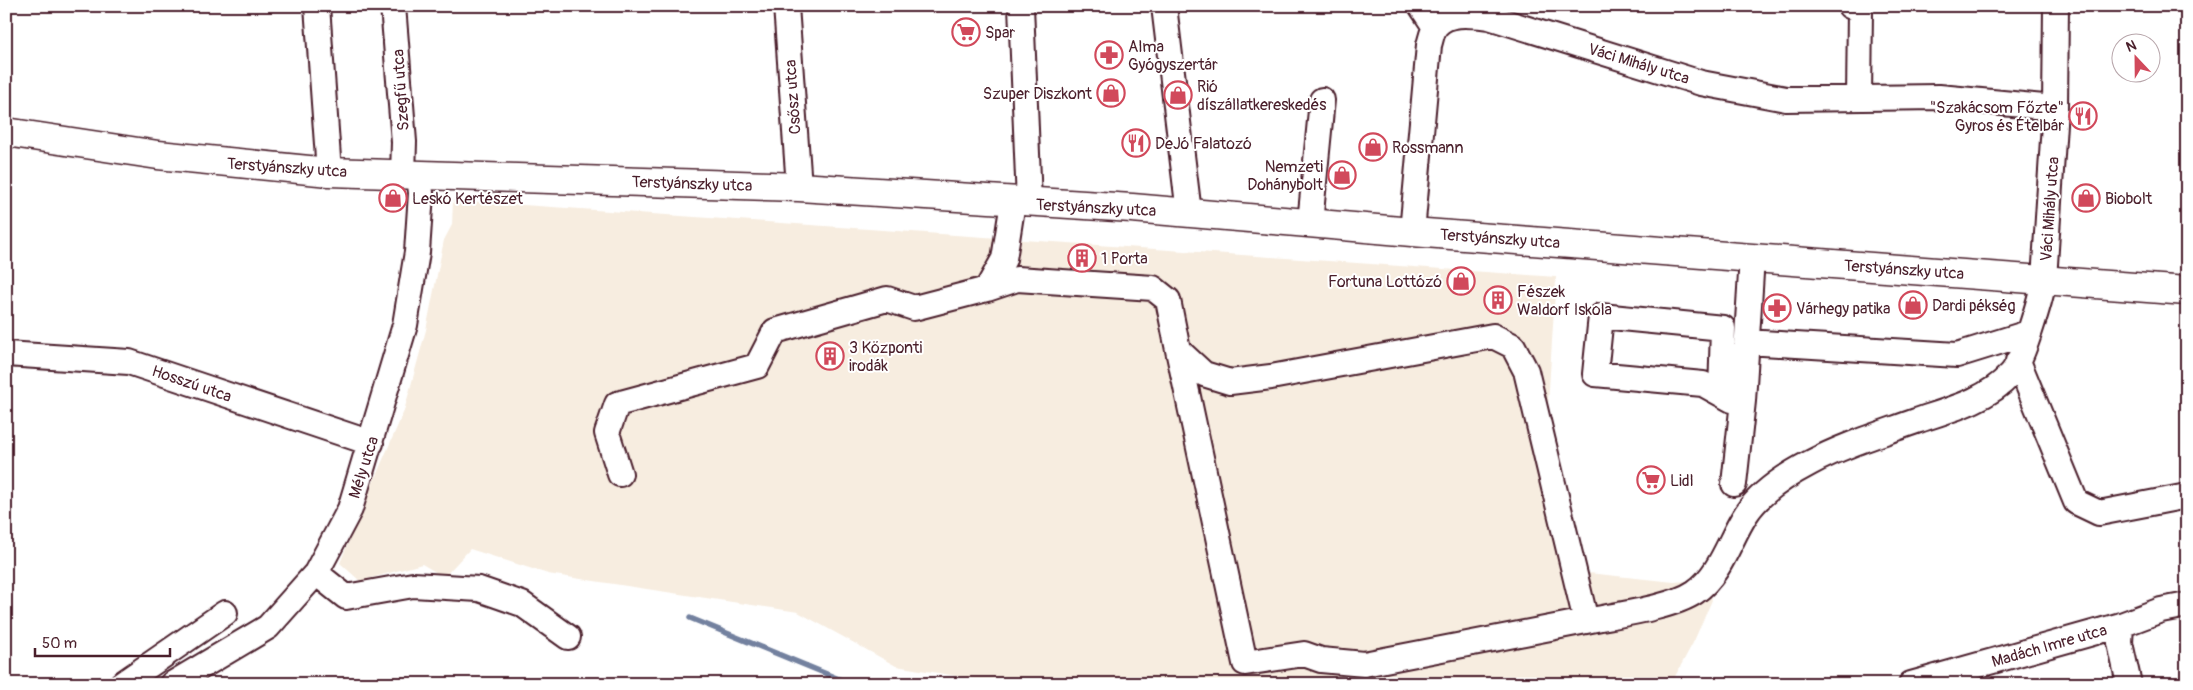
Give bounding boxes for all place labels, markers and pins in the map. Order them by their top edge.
supermarket icon: Spar [951,17,981,47]
place label: Spar [985,23,1015,43]
place label: Alma Gyógyszertár [1128,37,1218,75]
pharmacy icon: Alma Gyógyszertár [1094,40,1124,70]
place label: Rió díszállatkereskedés [1197,77,1326,115]
shop icon: Szuper Diszkont [1096,78,1126,108]
shop icon: Rió díszállatkereskedés [1163,80,1193,110]
place label: Szuper Diszkont [983,84,1093,104]
place label: "Szakácsom Főzte" Gyros és Ételbár [1930,98,2064,136]
restaurant icon: "Szakácsom Főzte" Gyros és Ételbár [2068,101,2098,131]
restaurant icon: DeJó Falatozó [1121,128,1151,158]
shop icon: Rossmann [1358,132,1388,162]
place label: DeJó Falatozó [1155,134,1252,154]
place label: Rossmann [1392,138,1463,158]
place label: Nemzeti Dohánybolt [1247,157,1324,195]
shop icon: Nemzeti Dohánybolt [1327,160,1357,190]
shop icon: Leskó Kertészet [378,183,408,213]
shop icon: Biobolt [2071,183,2101,213]
place label: Leskó Kertészet [412,189,524,209]
place label: Biobolt [2105,189,2153,209]
building icon: 1 Porta [1067,243,1097,273]
place label: 1 Porta [1101,249,1148,269]
shop icon: Fortuna Lottózó [1446,266,1476,296]
place label: Fortuna Lottózó [1328,272,1442,292]
place label: Fészek Waldorf Iskola [1517,282,1612,320]
building icon: Fészek Waldorf Iskola [1483,285,1513,315]
shop icon: Dardi pékség [1898,290,1928,320]
pharmacy icon: Várhegy patika [1762,293,1792,323]
place label: Dardi pékség [1932,296,2015,316]
place label: Várhegy patika [1796,299,1890,319]
place label: 3 Központi irodák [849,338,922,376]
building icon: 3 Központi irodák [815,341,845,371]
supermarket icon: Lidl [1636,465,1666,495]
place label: Lidl [1670,471,1694,491]

